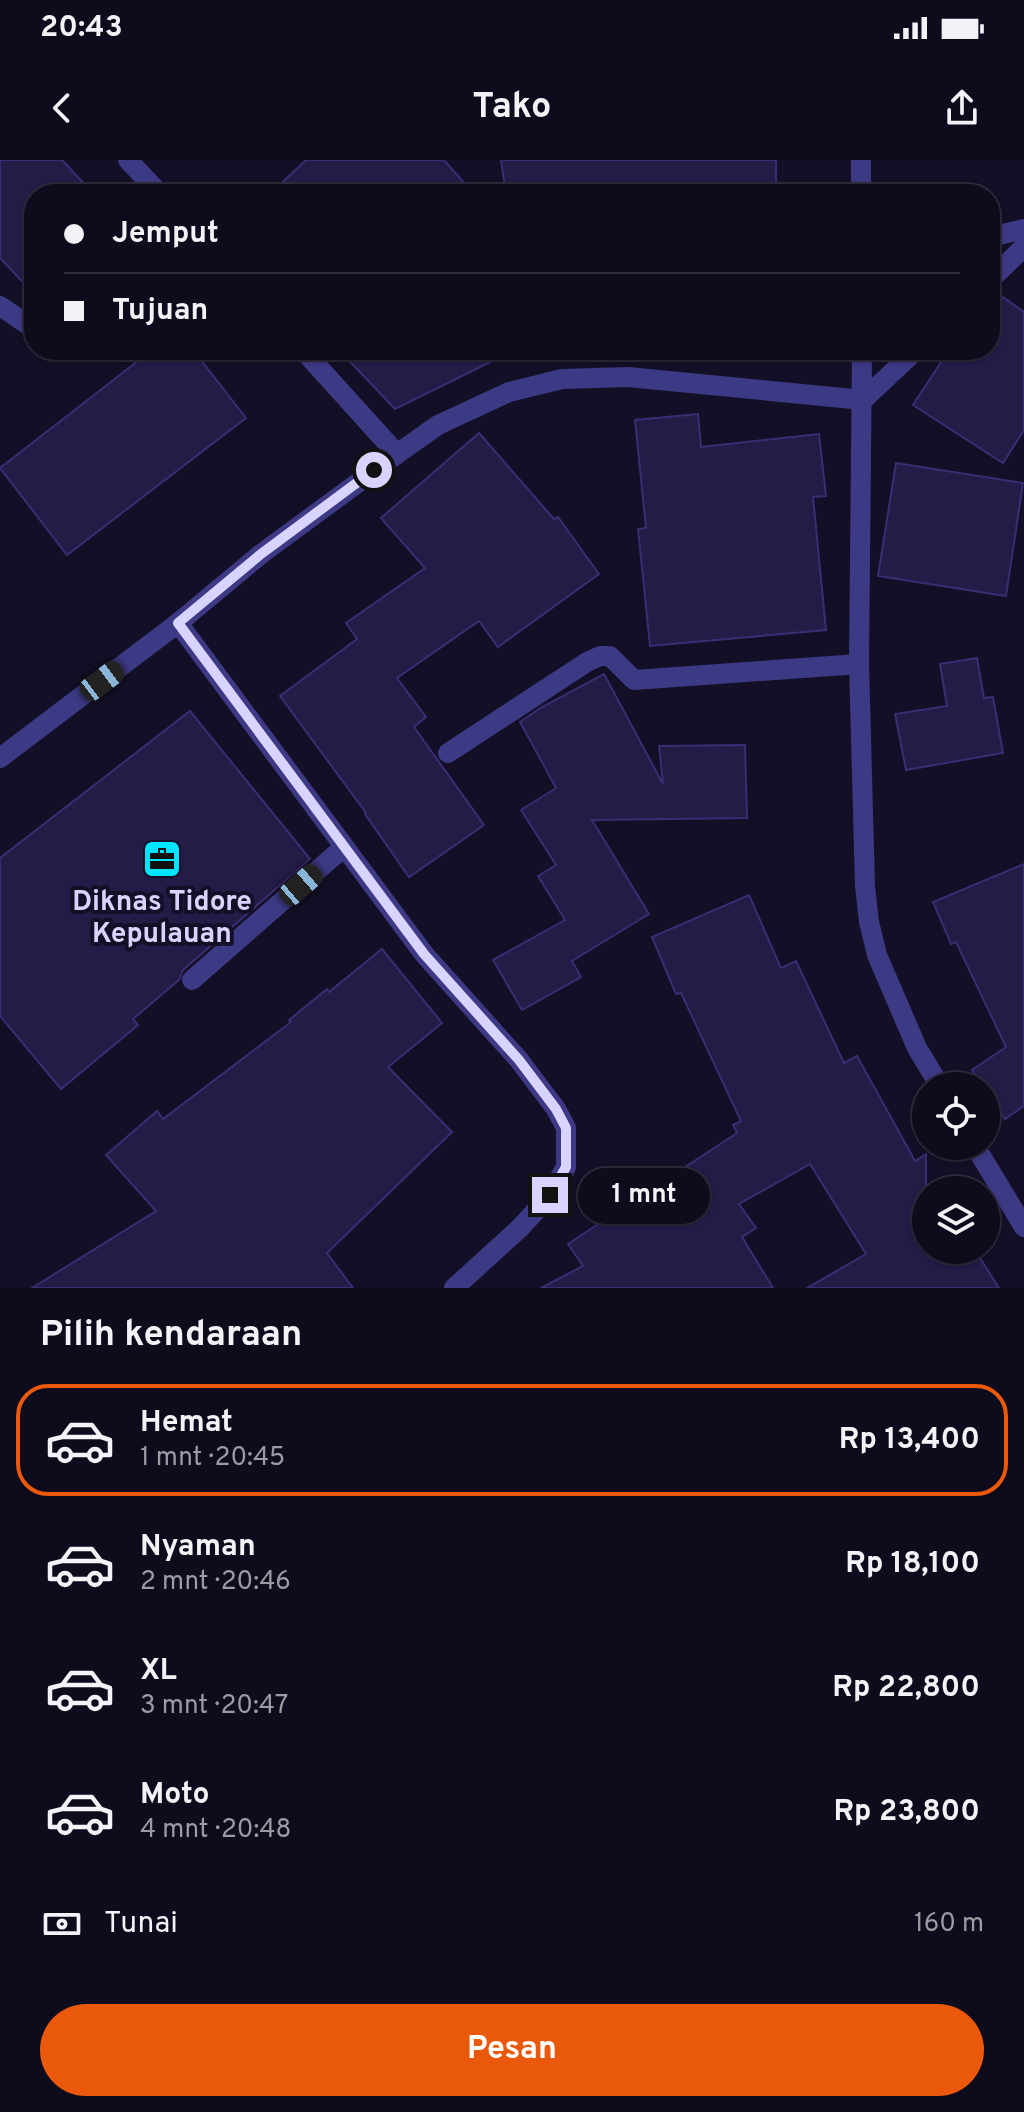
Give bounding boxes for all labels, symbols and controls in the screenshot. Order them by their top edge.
text: 20:43 [40,10,123,47]
text: Tako [472,85,552,131]
icon: back [40,86,84,130]
icon: share [940,86,984,130]
text: Jemput [112,216,219,253]
text: Tujuan [112,293,208,330]
route start [356,452,392,488]
car [76,657,128,705]
office icon: Diknas Tidore Kepulauan [141,838,183,880]
car [275,860,327,910]
place label: Diknas Tidore Kepulauan [72,885,252,953]
map controls [912,1072,1000,1264]
button: locate [912,1072,1000,1160]
callout: 1 mnt [578,1167,710,1223]
button: layers [912,1176,1000,1264]
route end [532,1177,568,1213]
text: 1 mnt [611,1179,677,1212]
text: Pilih kendaraan [40,1313,302,1359]
icon: car [44,1404,116,1476]
text: Hemat [140,1405,233,1442]
text: Rp 13,400 [839,1422,980,1459]
text: 1 mnt · 20:45 [140,1442,285,1475]
icon: car [44,1528,116,1600]
text: Nyaman [140,1529,256,1566]
text: Rp 18,100 [845,1546,980,1583]
text: 2 mnt · 20:46 [140,1566,291,1599]
icon: car [44,1652,116,1724]
text: XL [140,1653,177,1690]
text: Rp 22,800 [832,1670,980,1707]
text: 3 mnt · 20:47 [140,1690,288,1723]
icon: car [44,1776,116,1848]
text: Moto [140,1777,210,1814]
text: Rp 23,800 [833,1794,980,1831]
text: 4 mnt · 20:48 [140,1814,291,1847]
icon: cash [40,1902,84,1946]
text: Tunai [104,1906,178,1943]
text: 160 m [914,1908,984,1941]
button: Pesan [40,2004,984,2096]

